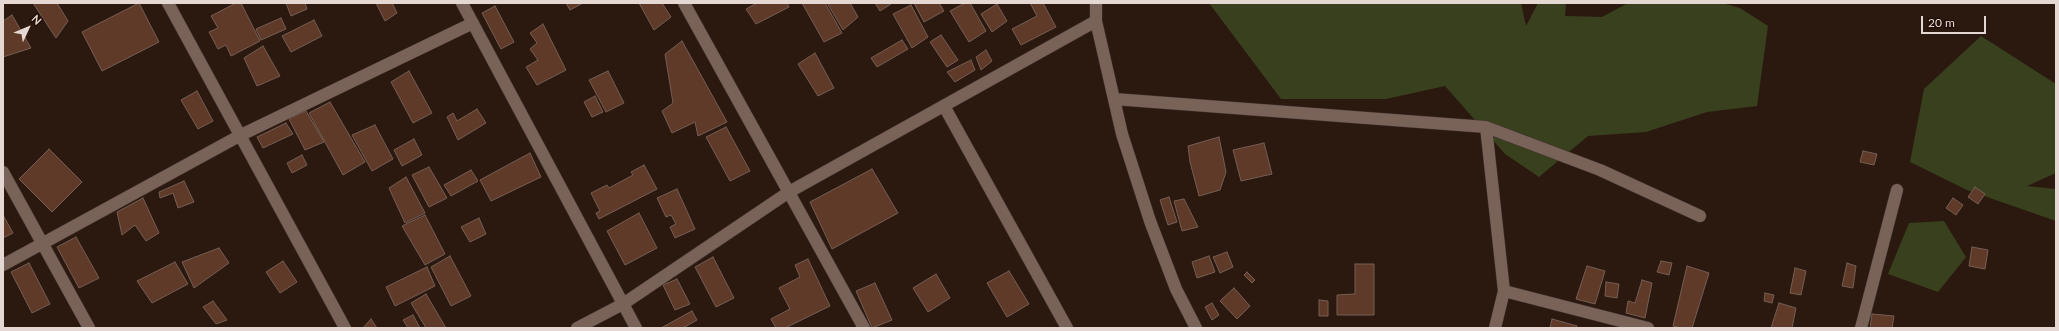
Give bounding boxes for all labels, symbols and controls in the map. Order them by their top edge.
north arrow [8,8,48,48]
scale bar [1923,8,1988,34]
text: N [29,12,45,27]
text: 20 m [1928,15,1955,30]

